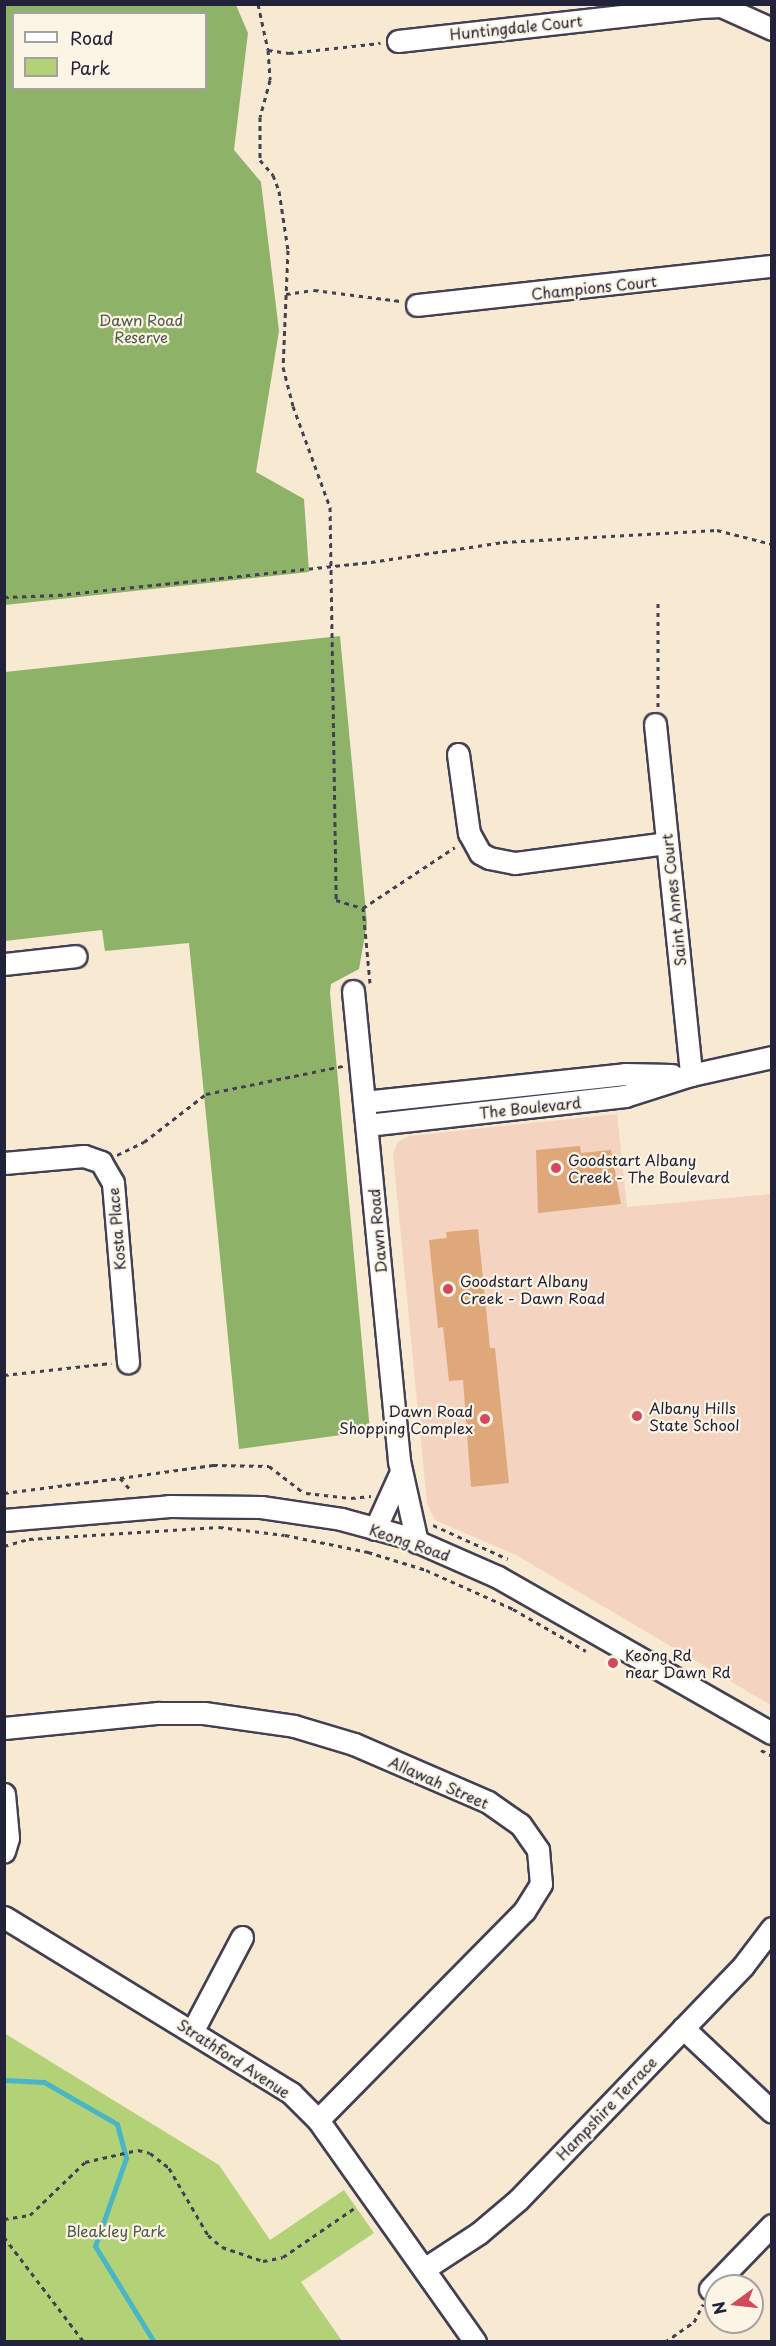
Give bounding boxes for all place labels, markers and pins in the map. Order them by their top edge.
place label: Goodstart Albany Creek - The Boulevard [568,1150,732,1185]
marker: Goodstart Albany Creek - The Boulevard [549,1161,563,1175]
place label: Goodstart Albany Creek - Dawn Road [460,1271,604,1306]
marker: Goodstart Albany Creek - Dawn Road [441,1282,455,1296]
place label: Albany Hills State School [649,1398,740,1433]
place label: Dawn Road Shopping Complex [339,1401,473,1436]
marker: Albany Hills State School [630,1409,644,1423]
marker: Dawn Road Shopping Complex [478,1412,492,1426]
place label: Keong Rd near Dawn Rd [625,1645,730,1680]
marker: Keong Rd near Dawn Rd [606,1656,620,1670]

